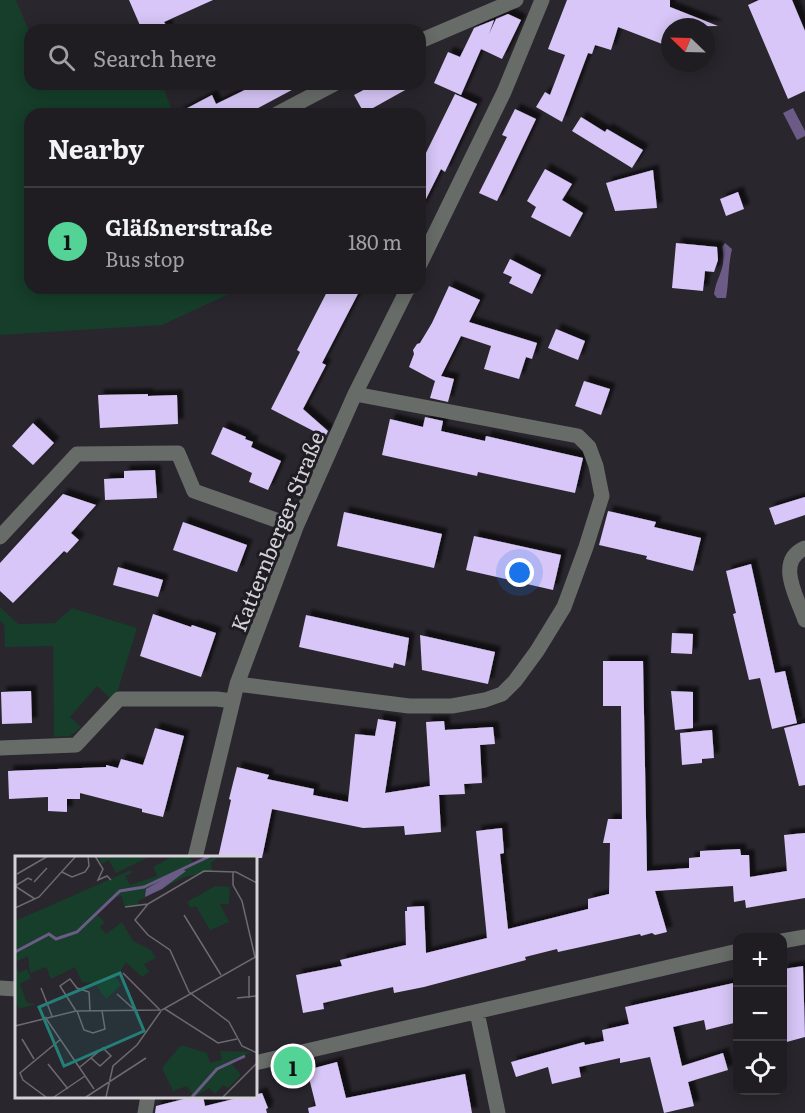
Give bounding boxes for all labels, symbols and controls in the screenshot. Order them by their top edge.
north arrow [661,18,715,72]
search box [24,24,426,90]
icon: search [45,41,78,74]
text: Search here [93,41,216,74]
text: Nearby [48,128,144,167]
text: Gläßnerstraße [105,210,272,243]
text: 1 [63,226,72,256]
text: 180 m [348,226,402,256]
text: Bus stop [105,243,185,273]
street label: Katternberger Straße [222,426,330,636]
your location [505,558,534,587]
inset map [15,856,256,1098]
map controls [733,933,787,1095]
button: + [733,933,787,987]
button: − [733,987,787,1041]
button: locate [733,1041,787,1095]
pin: 1 [274,1044,312,1088]

